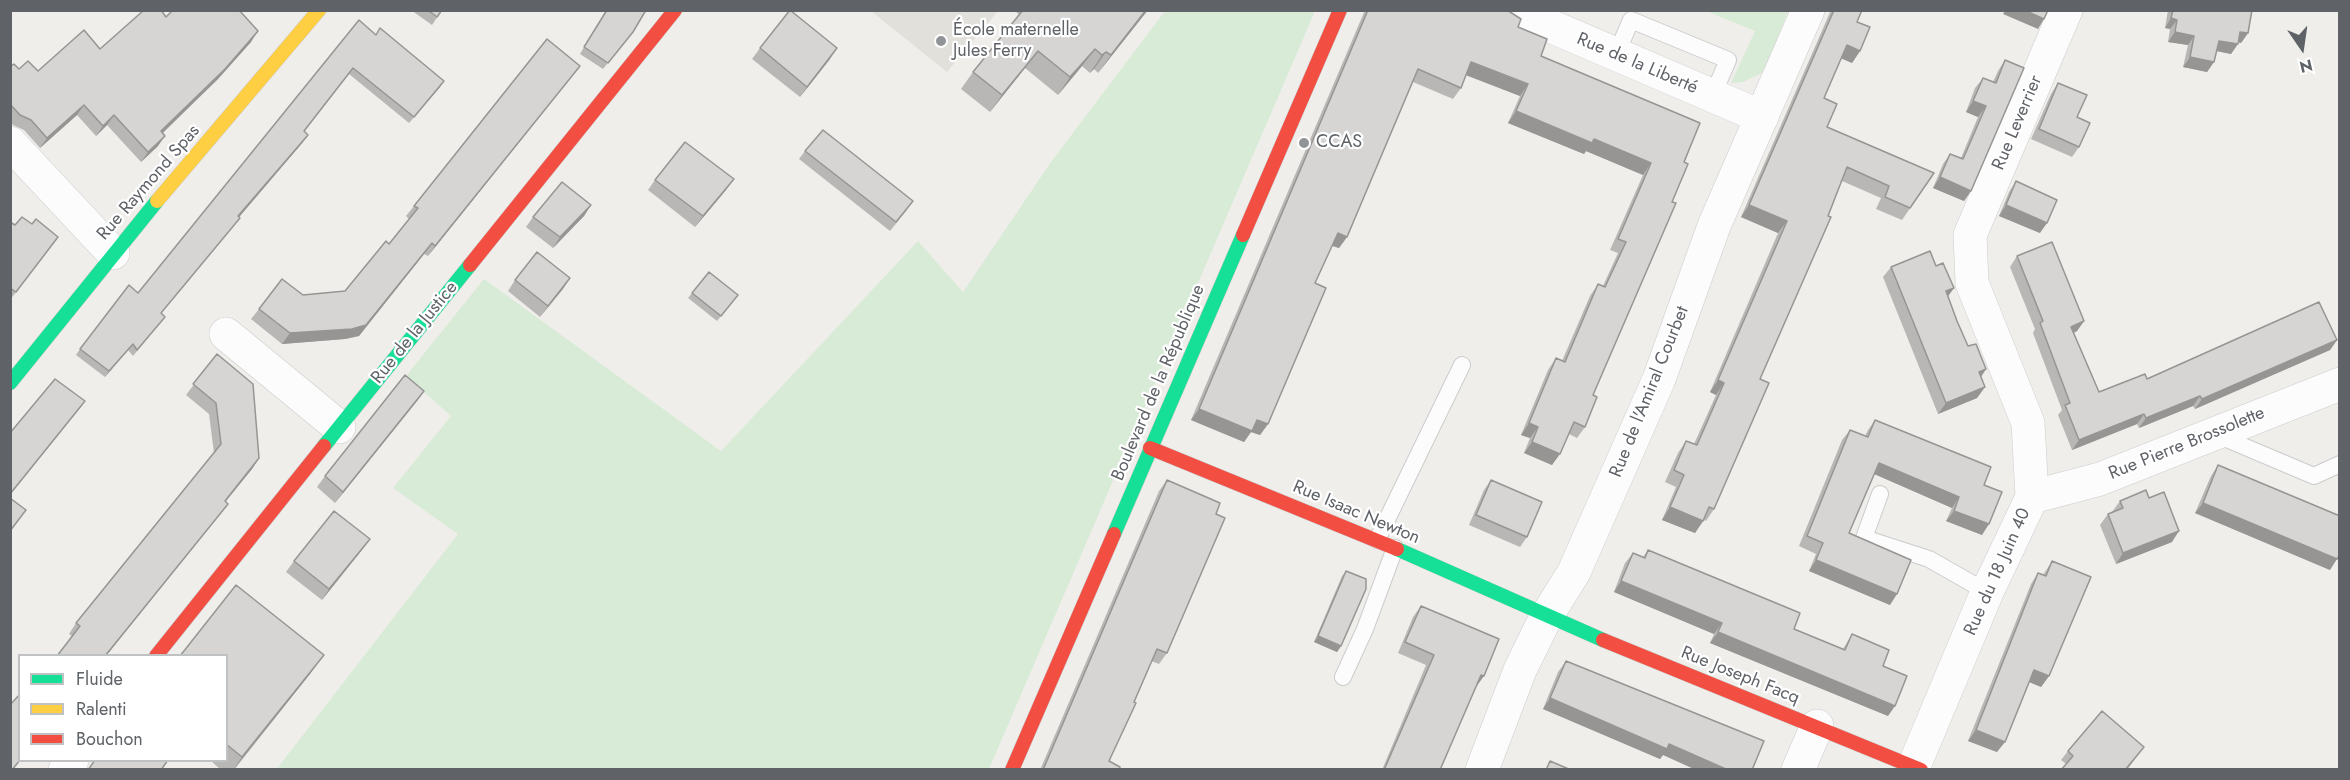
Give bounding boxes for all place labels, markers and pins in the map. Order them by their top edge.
place label: École maternelle Jules Ferry [953,20,1079,63]
marker: École maternelle Jules Ferry [934,34,948,48]
place label: CCAS [1316,132,1362,154]
marker: CCAS [1297,136,1311,150]

